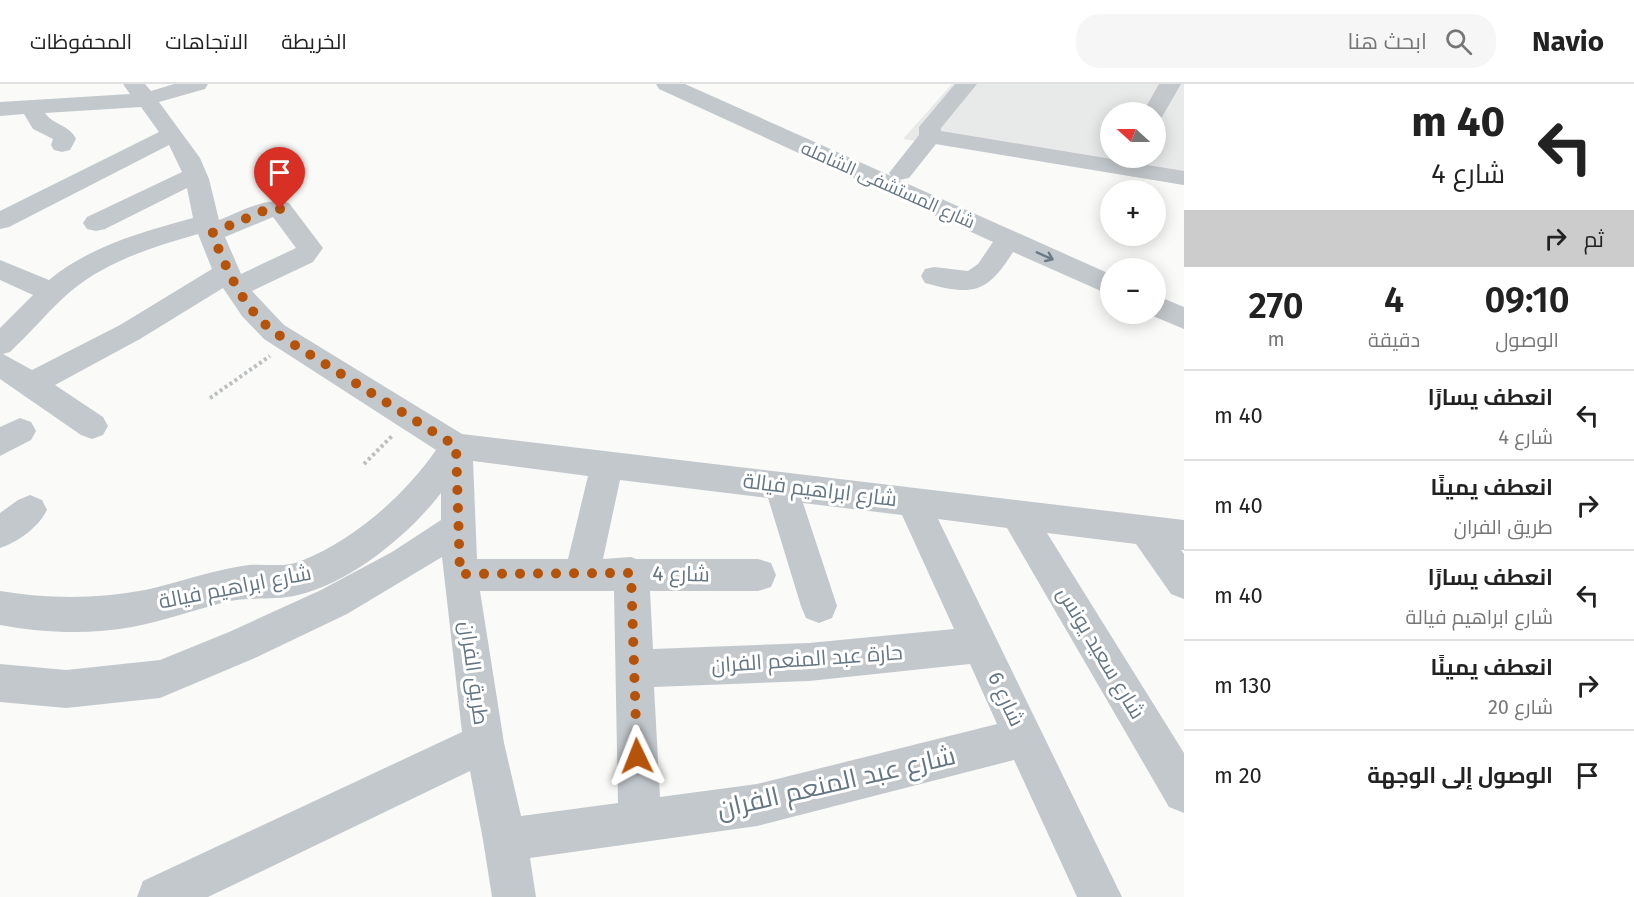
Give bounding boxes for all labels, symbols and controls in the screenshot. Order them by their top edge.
search box [1076,14,1496,68]
icon: search [1442,25,1475,58]
text: Navio [1532,25,1604,58]
text: ابحث هنا [1348,28,1427,55]
text: المحفوظات [30,29,132,55]
text: الاتجاهات [165,29,248,55]
text: الخريطة [281,29,347,55]
text: 40 m [1411,97,1505,147]
north arrow [1100,102,1166,168]
map controls [1100,102,1166,324]
icon: left [1526,108,1604,186]
street label: شارع المستشفى الشامله [797,137,978,234]
pin [254,147,305,209]
icon: arrive [263,156,296,189]
text: شارع 4 [1431,158,1505,190]
button: + [1100,180,1166,246]
icon: right [1539,222,1572,255]
text: ثم [1584,226,1604,253]
one-way arrow [1036,250,1054,262]
button: − [1100,258,1166,324]
text: 4 [1384,278,1404,322]
text: 09:10 [1485,278,1570,322]
text: 270 [1248,284,1304,328]
text: m [1267,327,1285,351]
text: دقيقة [1368,328,1420,352]
text: الوصول [1495,328,1559,352]
text: انعطف يسارًا [1428,384,1553,411]
icon: left [1571,399,1604,432]
text: 40 m [1214,402,1263,429]
text: شارع 4 [1498,425,1553,449]
street label: شارع ابراهيم فيالة [741,468,898,513]
text: انعطف يمينًا [1431,474,1553,501]
icon: right [1571,489,1604,522]
text: 40 m [1214,492,1263,519]
text: طريق الفران [1454,515,1553,539]
street label: شارع ابراهيم فيالة [157,559,314,616]
street label: شارع 4 [652,561,710,588]
text: انعطف يسارًا [1428,564,1553,591]
icon: left [1571,579,1604,612]
street label: شارع سعيد يونس [1051,582,1151,724]
text: 40 m [1214,582,1263,609]
text: شارع ابراهيم فيالة [1406,605,1553,629]
street label: طريق الفران [454,620,494,726]
street label: حارة عبد المنعم الفران [710,639,904,680]
text: انعطف يمينًا [1431,654,1553,681]
street label: شارع 6 [981,667,1030,731]
icon: right [1571,669,1604,702]
text: 130 m [1214,672,1271,699]
text: شارع 20 [1488,695,1553,719]
position arrow [605,724,669,788]
street label: شارع عبد المنعم الفران [714,740,959,827]
icon: arrive [1571,759,1604,792]
text: 20 m [1214,762,1262,789]
text: الوصول إلى الوجهة [1367,762,1553,789]

